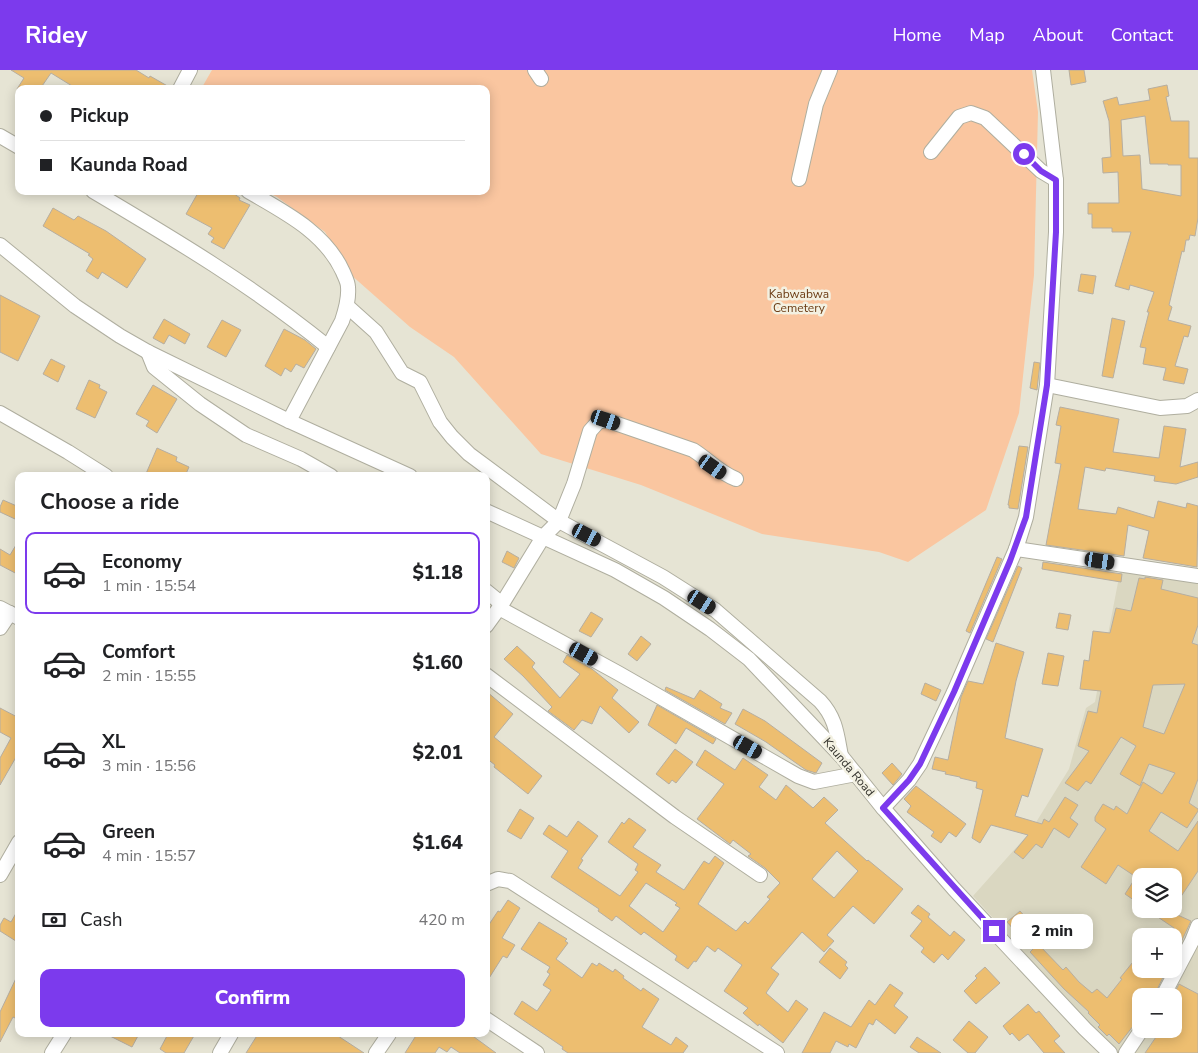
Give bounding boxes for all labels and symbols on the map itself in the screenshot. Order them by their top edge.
route start [1013,143,1035,165]
park label: Kabwabwa Cemetery [769,286,829,316]
car [589,408,622,432]
car [696,452,729,482]
car [570,522,603,548]
car [1084,551,1115,571]
car [685,588,718,616]
car [567,640,600,668]
car [731,733,764,761]
street label: Kaunda Road [820,734,878,800]
callout: 2 min [1012,914,1094,948]
route end [983,920,1005,942]

